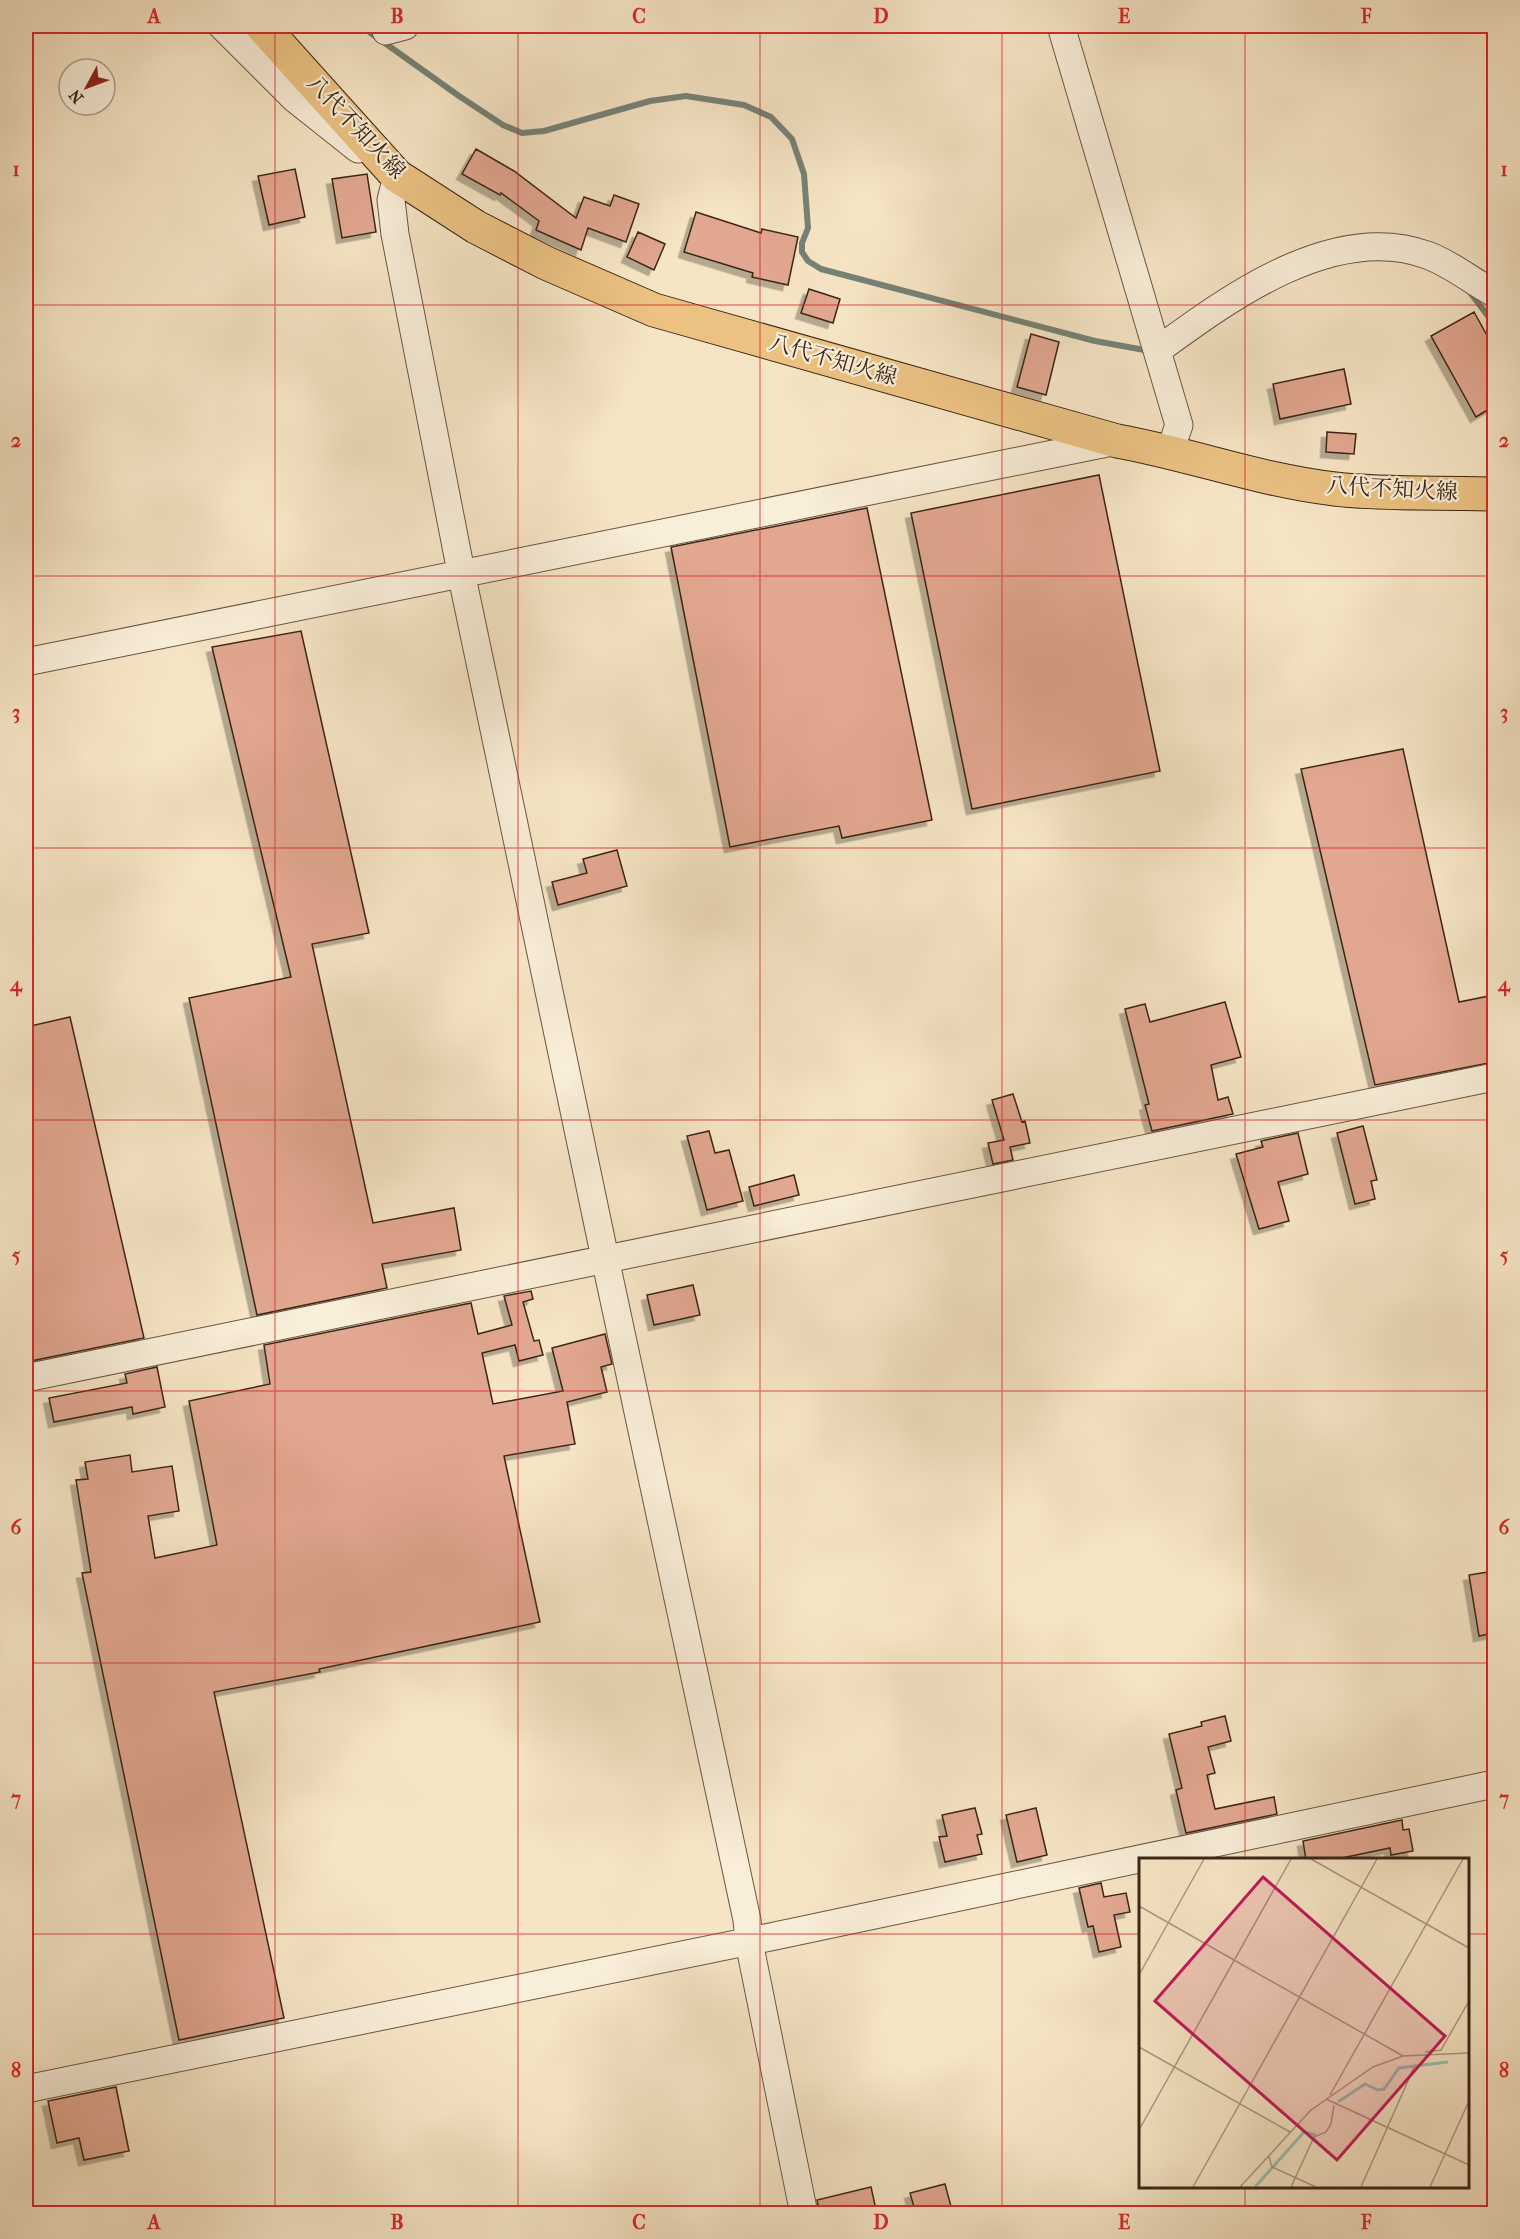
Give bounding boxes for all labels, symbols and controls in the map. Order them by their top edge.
text: A [146,5,162,28]
text: B [390,5,404,28]
text: C [632,5,646,28]
text: D [873,5,889,28]
text: E [1118,5,1130,28]
text: F [1360,5,1372,28]
north arrow [57,57,117,117]
street label: 八代不知火線 [301,70,411,184]
text: N [64,85,87,107]
text: 1 [12,158,20,181]
text: 1 [1500,158,1508,181]
street label: 八代不知火線 [766,329,900,391]
text: 2 [11,429,21,452]
text: 2 [1499,429,1509,452]
street label: 八代不知火線 [1325,473,1459,505]
text: 3 [12,701,20,724]
text: 3 [1500,701,1508,724]
text: 4 [9,973,23,997]
text: 4 [1497,973,1511,997]
text: 5 [12,1244,21,1267]
text: 5 [1500,1244,1509,1267]
text: 6 [11,1516,23,1539]
text: 6 [1499,1516,1511,1539]
text: 7 [10,1787,21,1810]
text: 7 [1498,1787,1509,1810]
inset map [1139,1858,1469,2188]
text: 8 [11,2059,21,2082]
text: 8 [1499,2059,1509,2082]
text: A [146,2211,162,2234]
text: B [390,2211,404,2234]
text: C [632,2211,646,2234]
text: D [873,2211,889,2234]
text: E [1118,2211,1130,2234]
text: F [1360,2211,1372,2234]

